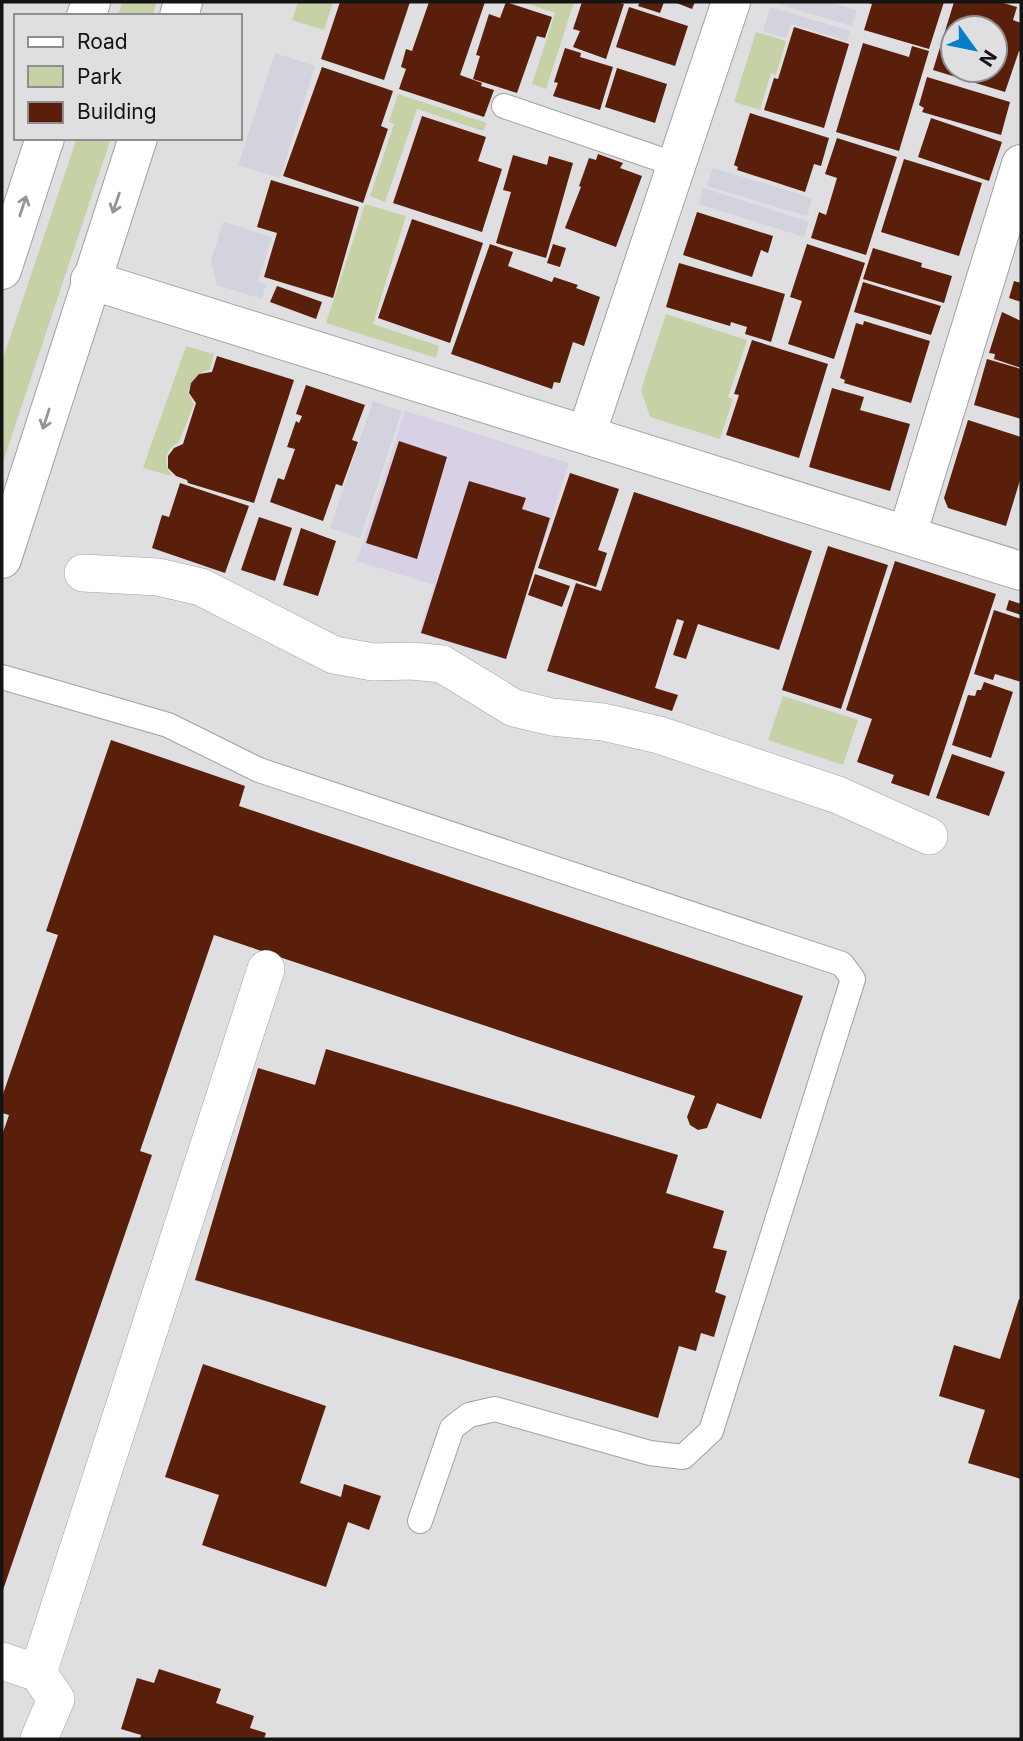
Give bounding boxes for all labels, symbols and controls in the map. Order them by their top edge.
legend [14,14,242,140]
north arrow [939,14,1009,84]
text: Road [77,29,128,54]
text: N [974,46,1001,70]
text: Park [77,64,122,89]
text: Building [77,99,157,124]
one-way arrow [109,192,122,214]
one-way arrow [18,195,30,217]
one-way arrow [39,408,51,430]

